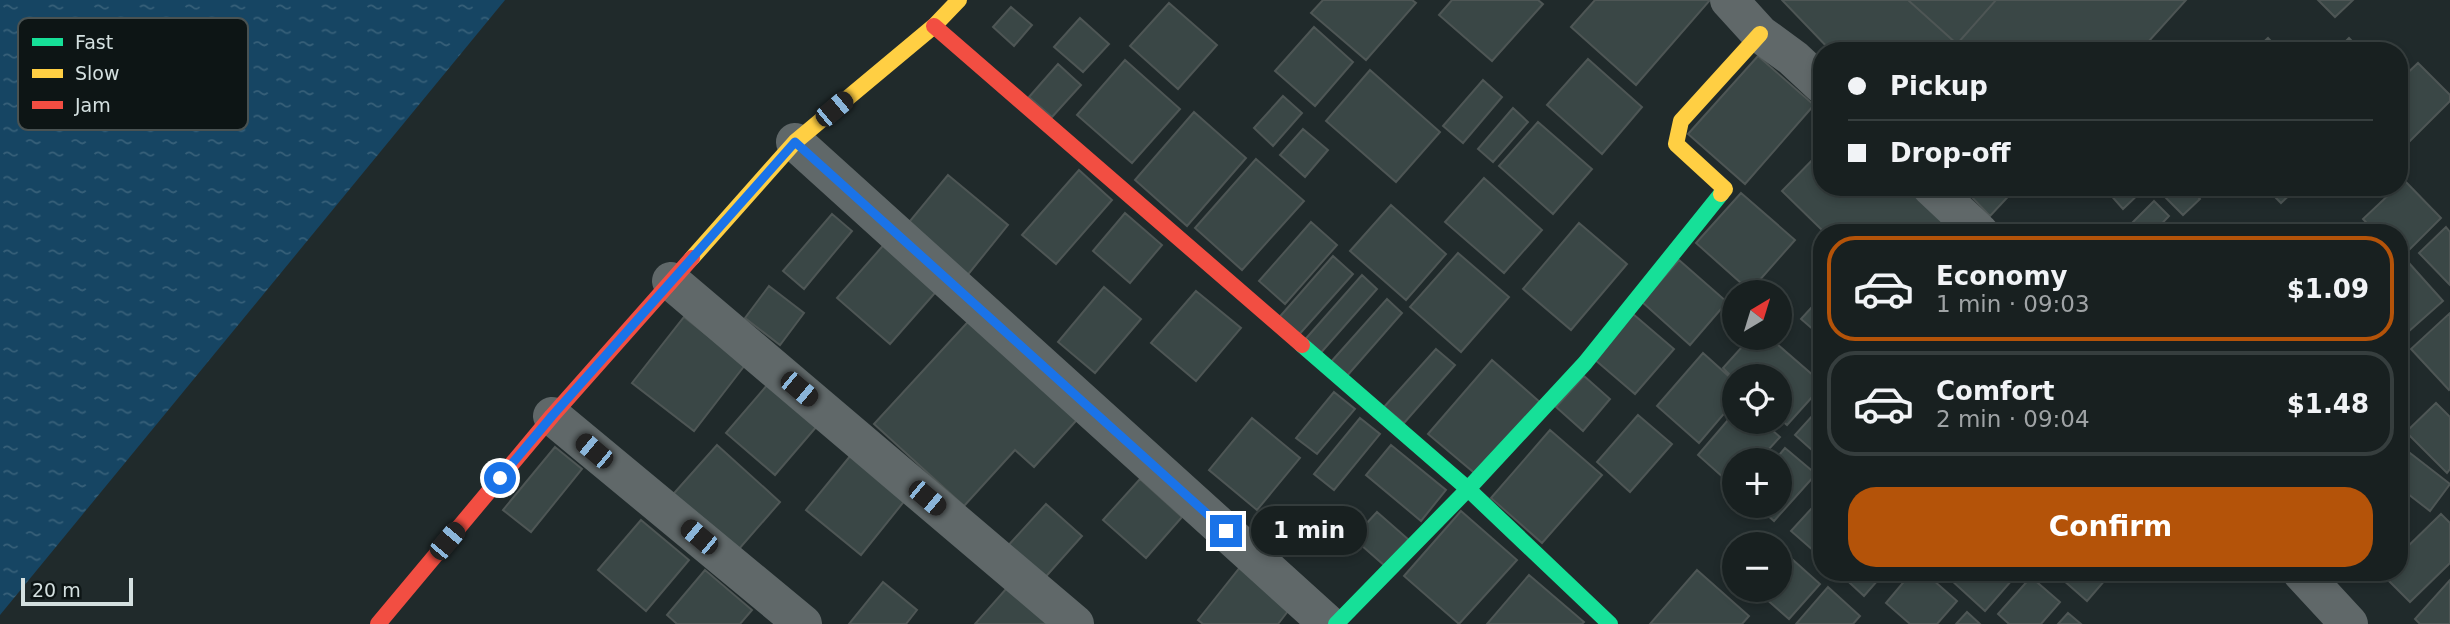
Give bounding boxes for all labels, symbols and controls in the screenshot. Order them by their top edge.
legend [18,18,248,130]
text: Fast [75,31,113,53]
text: Slow [75,62,120,84]
text: Pickup [1890,71,1988,101]
car [812,87,857,131]
text: Jam [74,94,111,116]
text: Drop-off [1890,138,2011,168]
icon: car [1852,257,1915,320]
text: Economy [1936,261,2067,291]
text: $1.09 [2287,274,2369,304]
north arrow [1722,280,1792,350]
map controls [1722,280,1792,602]
text: 1 min · 09:03 [1936,291,2090,317]
button: locate [1722,364,1792,434]
car [777,367,822,411]
icon: car [1852,372,1915,435]
text: Comfort [1936,376,2054,406]
text: $1.48 [2287,389,2369,419]
text: 2 min · 09:04 [1936,406,2090,432]
car [572,429,617,473]
button: + [1722,448,1792,518]
route start [484,462,516,494]
car [905,476,950,520]
button: Confirm [1848,487,2373,567]
callout: 1 min [1250,506,1366,556]
car [677,515,722,559]
route end [1210,515,1242,547]
text: 1 min [1273,517,1345,543]
car [426,518,469,564]
button: − [1722,532,1792,602]
scale bar [21,575,133,607]
text: 20 m [32,579,81,601]

